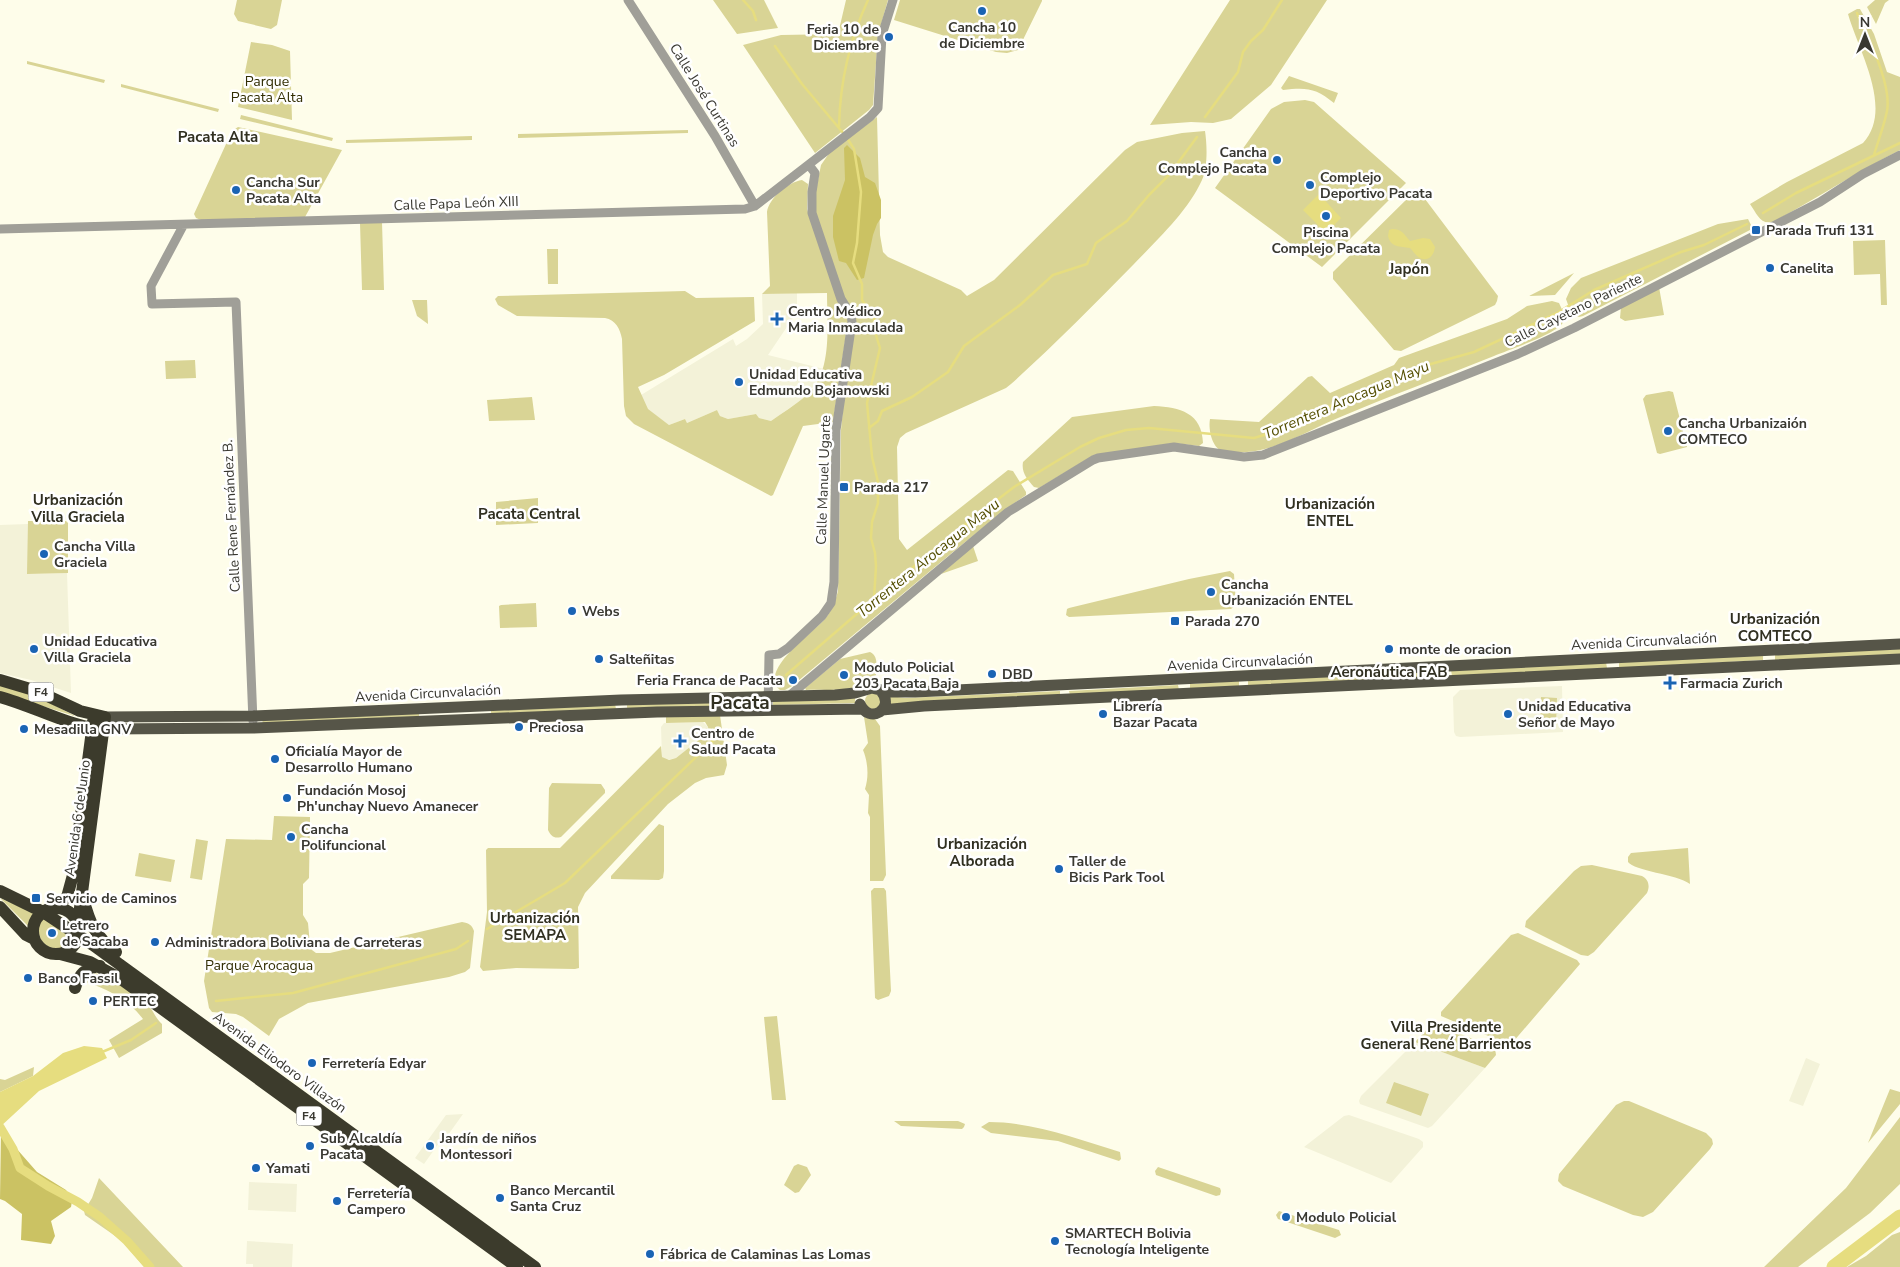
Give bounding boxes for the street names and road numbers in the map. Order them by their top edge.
street label: Calle José Curtinas [665,40,744,151]
street label: Calle Papa León XIII [393,192,519,215]
street label: Calle Cayetano Pariente [1501,269,1645,352]
street label: Calle Manuel Ugarte [812,415,835,545]
street label: Calle Rene Fernández B. [218,439,245,593]
street label: Avenida Circunvalación [1571,628,1717,655]
street label: Avenida Circunvalación [1167,649,1313,676]
street label: Avenida Circunvalación [355,680,501,707]
road number: F4 [28,682,54,702]
street label: Avenida 6 de Junio [60,758,95,878]
street label: Avenida Eliodoro Villazón [209,1007,350,1117]
road number: F4 [296,1106,322,1126]

